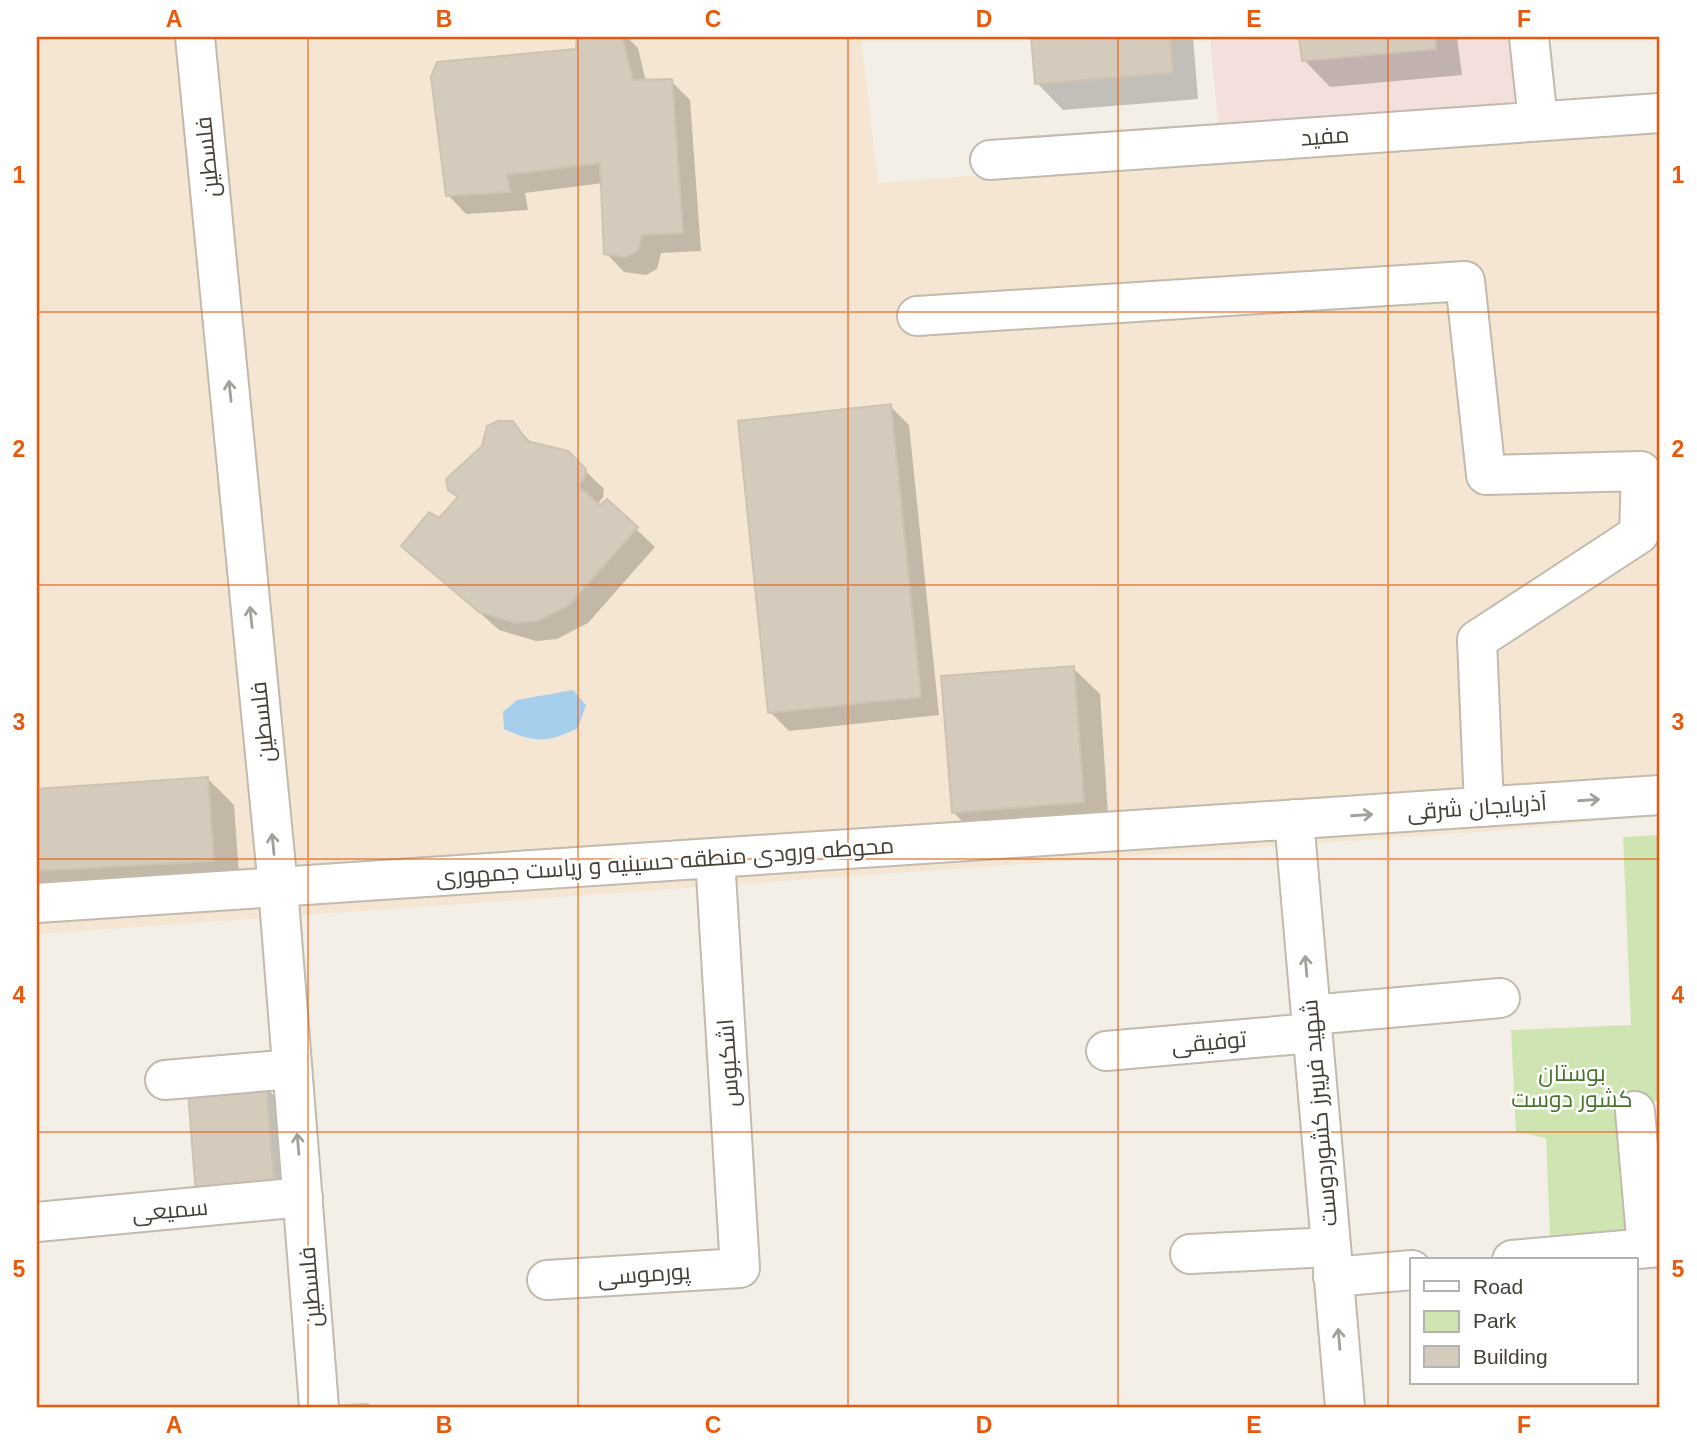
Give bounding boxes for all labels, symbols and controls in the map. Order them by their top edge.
text: A [166,6,182,32]
text: B [436,6,452,32]
text: C [705,6,721,32]
text: D [976,6,992,32]
text: E [1246,6,1262,32]
text: F [1517,6,1531,32]
street label: فلسطین [190,115,225,199]
street label: مفید [1300,121,1350,151]
text: 1 [13,162,26,188]
text: 1 [1672,162,1685,188]
one-way arrow [223,380,236,403]
text: 2 [13,436,25,462]
text: 2 [1672,436,1684,462]
one-way arrow [245,607,258,629]
street label: فلسطین [245,680,280,764]
text: 3 [13,709,25,735]
text: 3 [1672,709,1684,735]
street label: آذربایجان شرقی [1406,789,1548,826]
one-way arrow [1577,793,1600,806]
one-way arrow [1350,808,1372,821]
street label: محوطه ورودی منطقه حسینیه و ریاست جمهوری [435,832,895,891]
one-way arrow [266,833,279,856]
one-way arrow [1299,955,1312,978]
text: 4 [13,982,26,1008]
text: 4 [1672,982,1685,1008]
street label: شهید فریبرز کشوردوست [1296,998,1343,1228]
street label: اشکبوس [712,1018,745,1108]
street label: توفیقی [1170,1026,1248,1059]
park label: بوستان کشور دوست [1511,1060,1633,1112]
one-way arrow [291,1133,304,1156]
street label: سمیعی [131,1194,209,1227]
street label: فلسطین [294,1245,327,1328]
text: 5 [13,1256,26,1282]
text: 5 [1672,1256,1685,1282]
street label: پورموسی [597,1258,691,1292]
legend [1410,1258,1638,1384]
text: Road [1473,1275,1523,1298]
text: Park [1473,1309,1517,1332]
one-way arrow [1332,1328,1345,1351]
text: Building [1473,1345,1548,1368]
text: A [166,1412,182,1438]
text: B [436,1412,452,1438]
text: C [705,1412,721,1438]
text: D [976,1412,992,1438]
text: E [1246,1412,1262,1438]
text: F [1517,1412,1531,1438]

